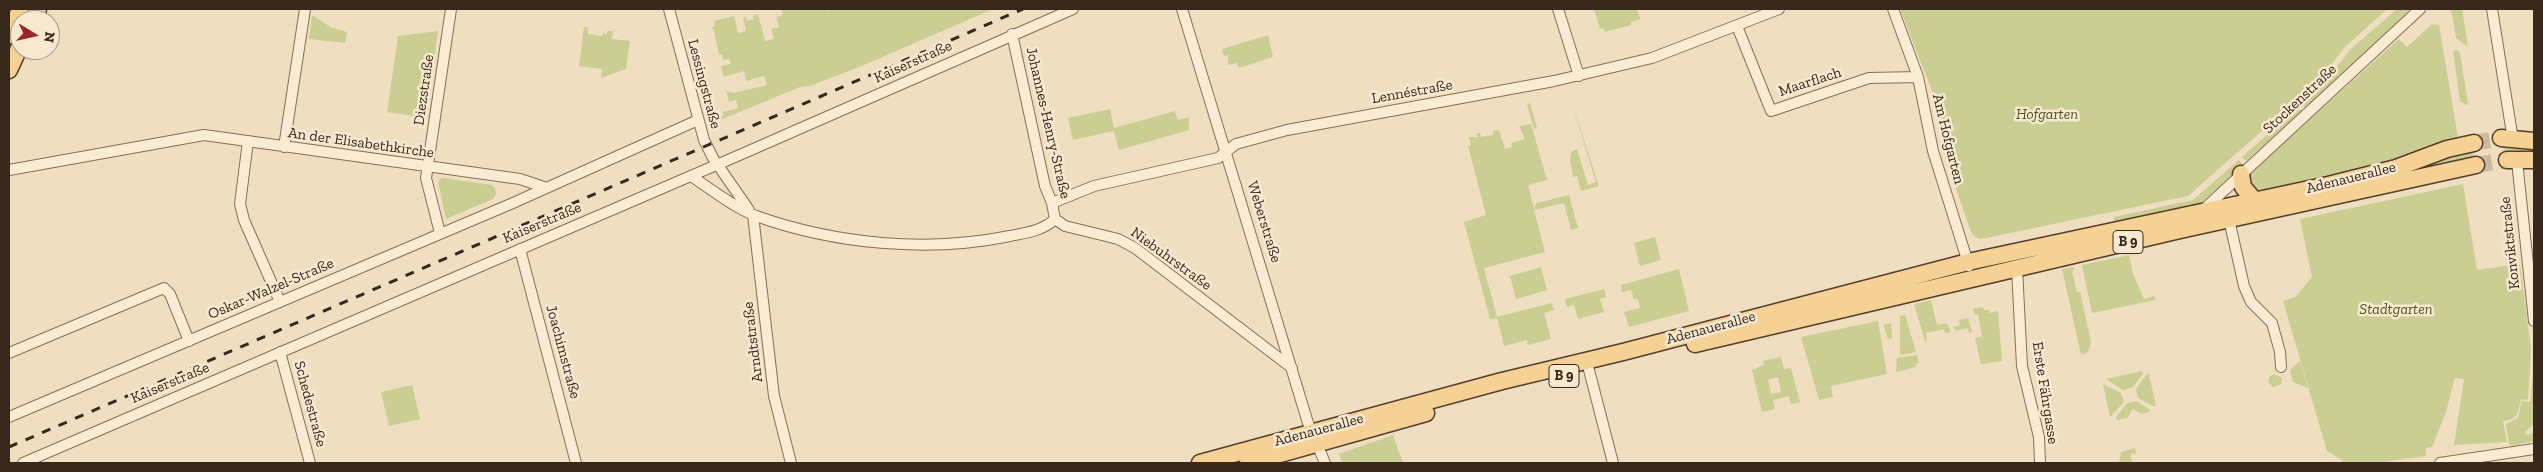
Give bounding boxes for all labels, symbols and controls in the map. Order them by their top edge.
north arrow [10,10,60,60]
text: N [40,31,59,44]
street label: Lessingstraße [683,37,725,131]
street label: Kaiserstraße [871,37,955,87]
street label: Johannes-Henry-Straße [1022,46,1074,200]
street label: Diezstraße [410,53,438,127]
street label: Stockenstraße [2260,60,2340,138]
street label: Maarflach [1776,63,1844,101]
street label: Lennéstraße [1370,76,1454,108]
street label: Am Hofgarten [1928,92,1968,186]
park label: Hofgarten [2016,106,2078,124]
street label: An der Elisabethkirche [287,124,435,162]
street label: Adenauerallee [2304,158,2398,198]
street label: Weberstraße [1243,179,1285,265]
street label: Konviktstraße [2496,196,2524,290]
street label: Kaiserstraße [500,198,584,248]
street label: Niebuhrstraße [1127,224,1215,294]
road number: B 9 [2113,230,2143,253]
street label: Oskar-Walzel-Straße [205,254,337,324]
street label: Arndtstraße [739,301,767,383]
park label: Stadtgarten [2359,301,2433,319]
street label: Joachimstraße [542,303,584,401]
street label: Adenauerallee [1664,307,1758,349]
street label: Erste Fährgasse [2028,340,2062,446]
street label: Kaiserstraße [128,358,212,408]
street label: Schedestraße [290,359,330,449]
road number: B 9 [1549,364,1579,388]
street label: Adenauerallee [1272,409,1366,451]

